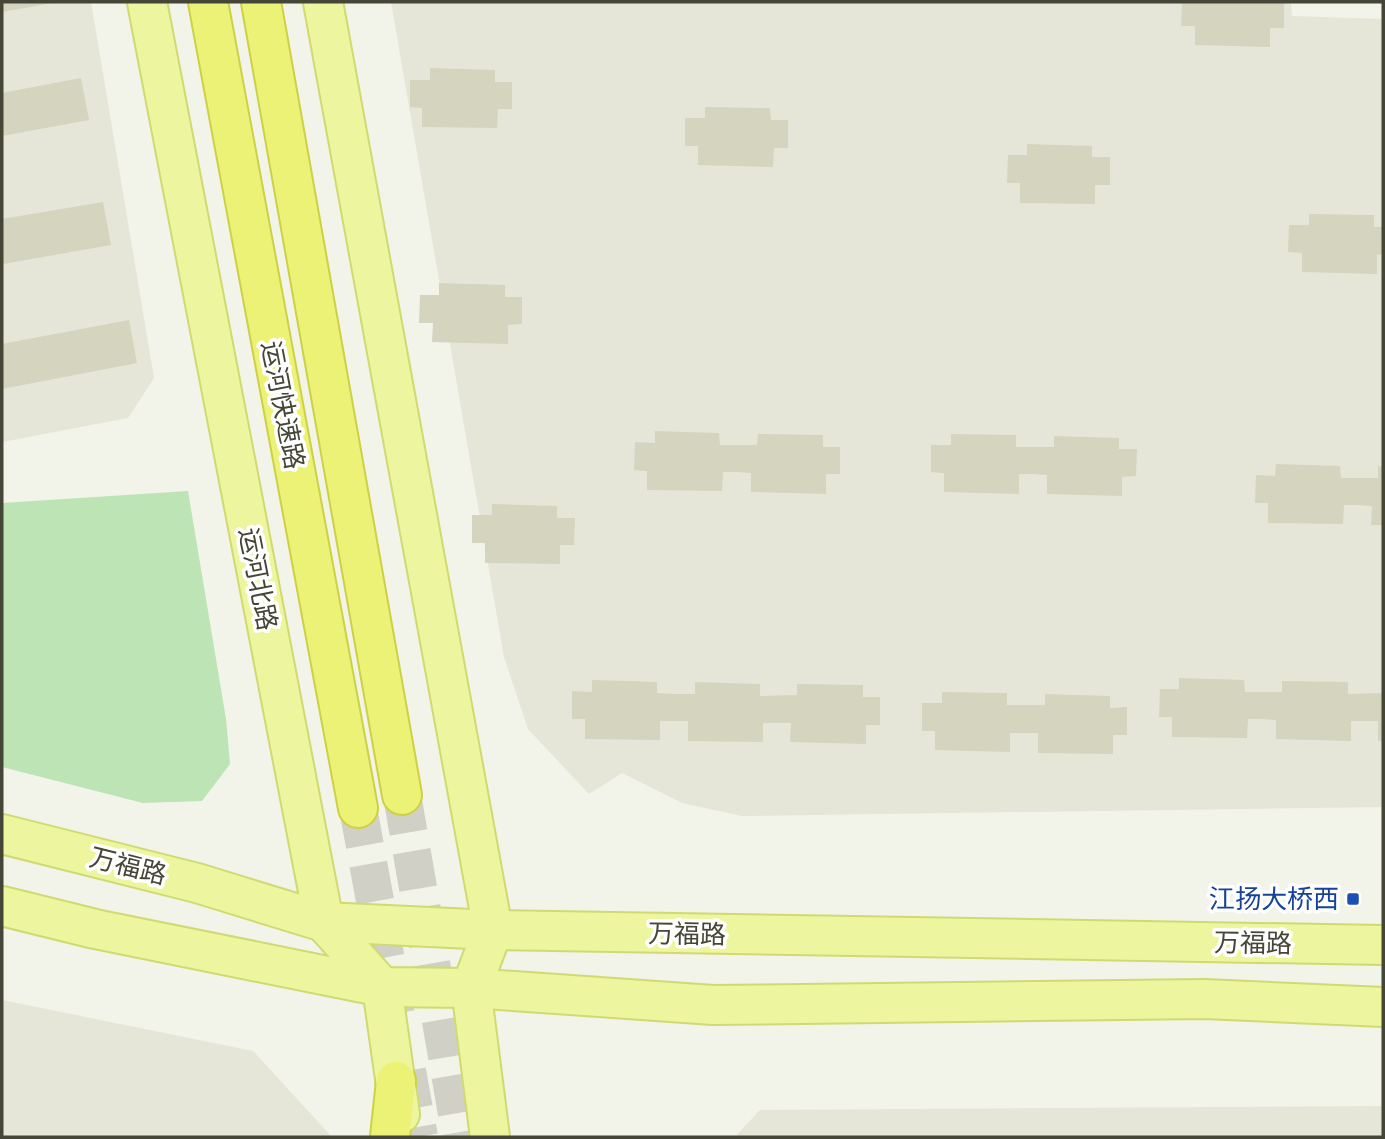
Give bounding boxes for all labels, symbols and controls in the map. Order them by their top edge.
street label: 运河快速路 [255,338,311,472]
street label: 运河北路 [232,525,284,633]
street label: 万福路 [86,841,170,891]
place label: 江扬大桥西 [1209,883,1339,915]
marker: 江扬大桥西 [1345,891,1361,907]
street label: 万福路 [648,917,726,951]
street label: 万福路 [1214,926,1292,960]

